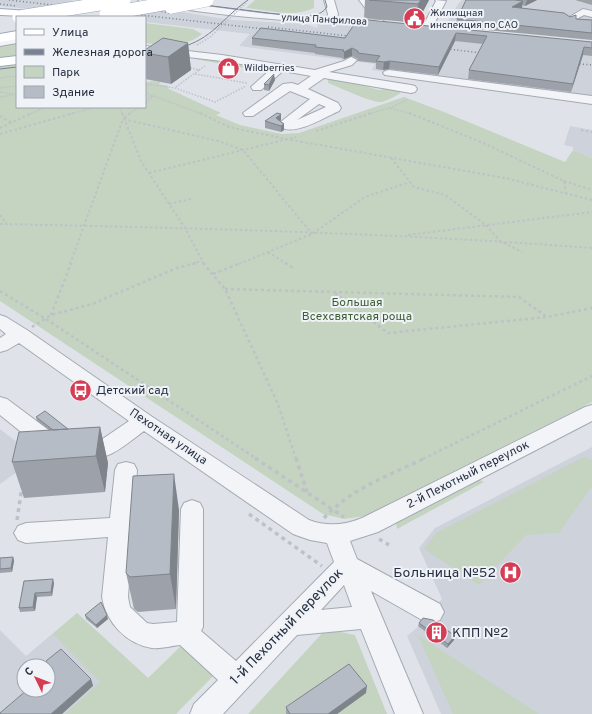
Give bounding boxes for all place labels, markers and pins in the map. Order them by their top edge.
public building icon: Жилищная инспекция по САО [402,6,428,32]
place label: Жилищная инспекция по САО [430,7,518,32]
shop icon: Wildberries [216,55,242,81]
place label: Wildberries [244,62,295,75]
bus stop icon: Детский сад [67,378,93,404]
place label: Детский сад [96,383,169,399]
hospital icon: Больница №52 [498,560,524,586]
place label: Больница №52 [393,565,496,582]
building icon: КПП №2 [423,620,449,646]
place label: КПП №2 [452,625,509,642]

